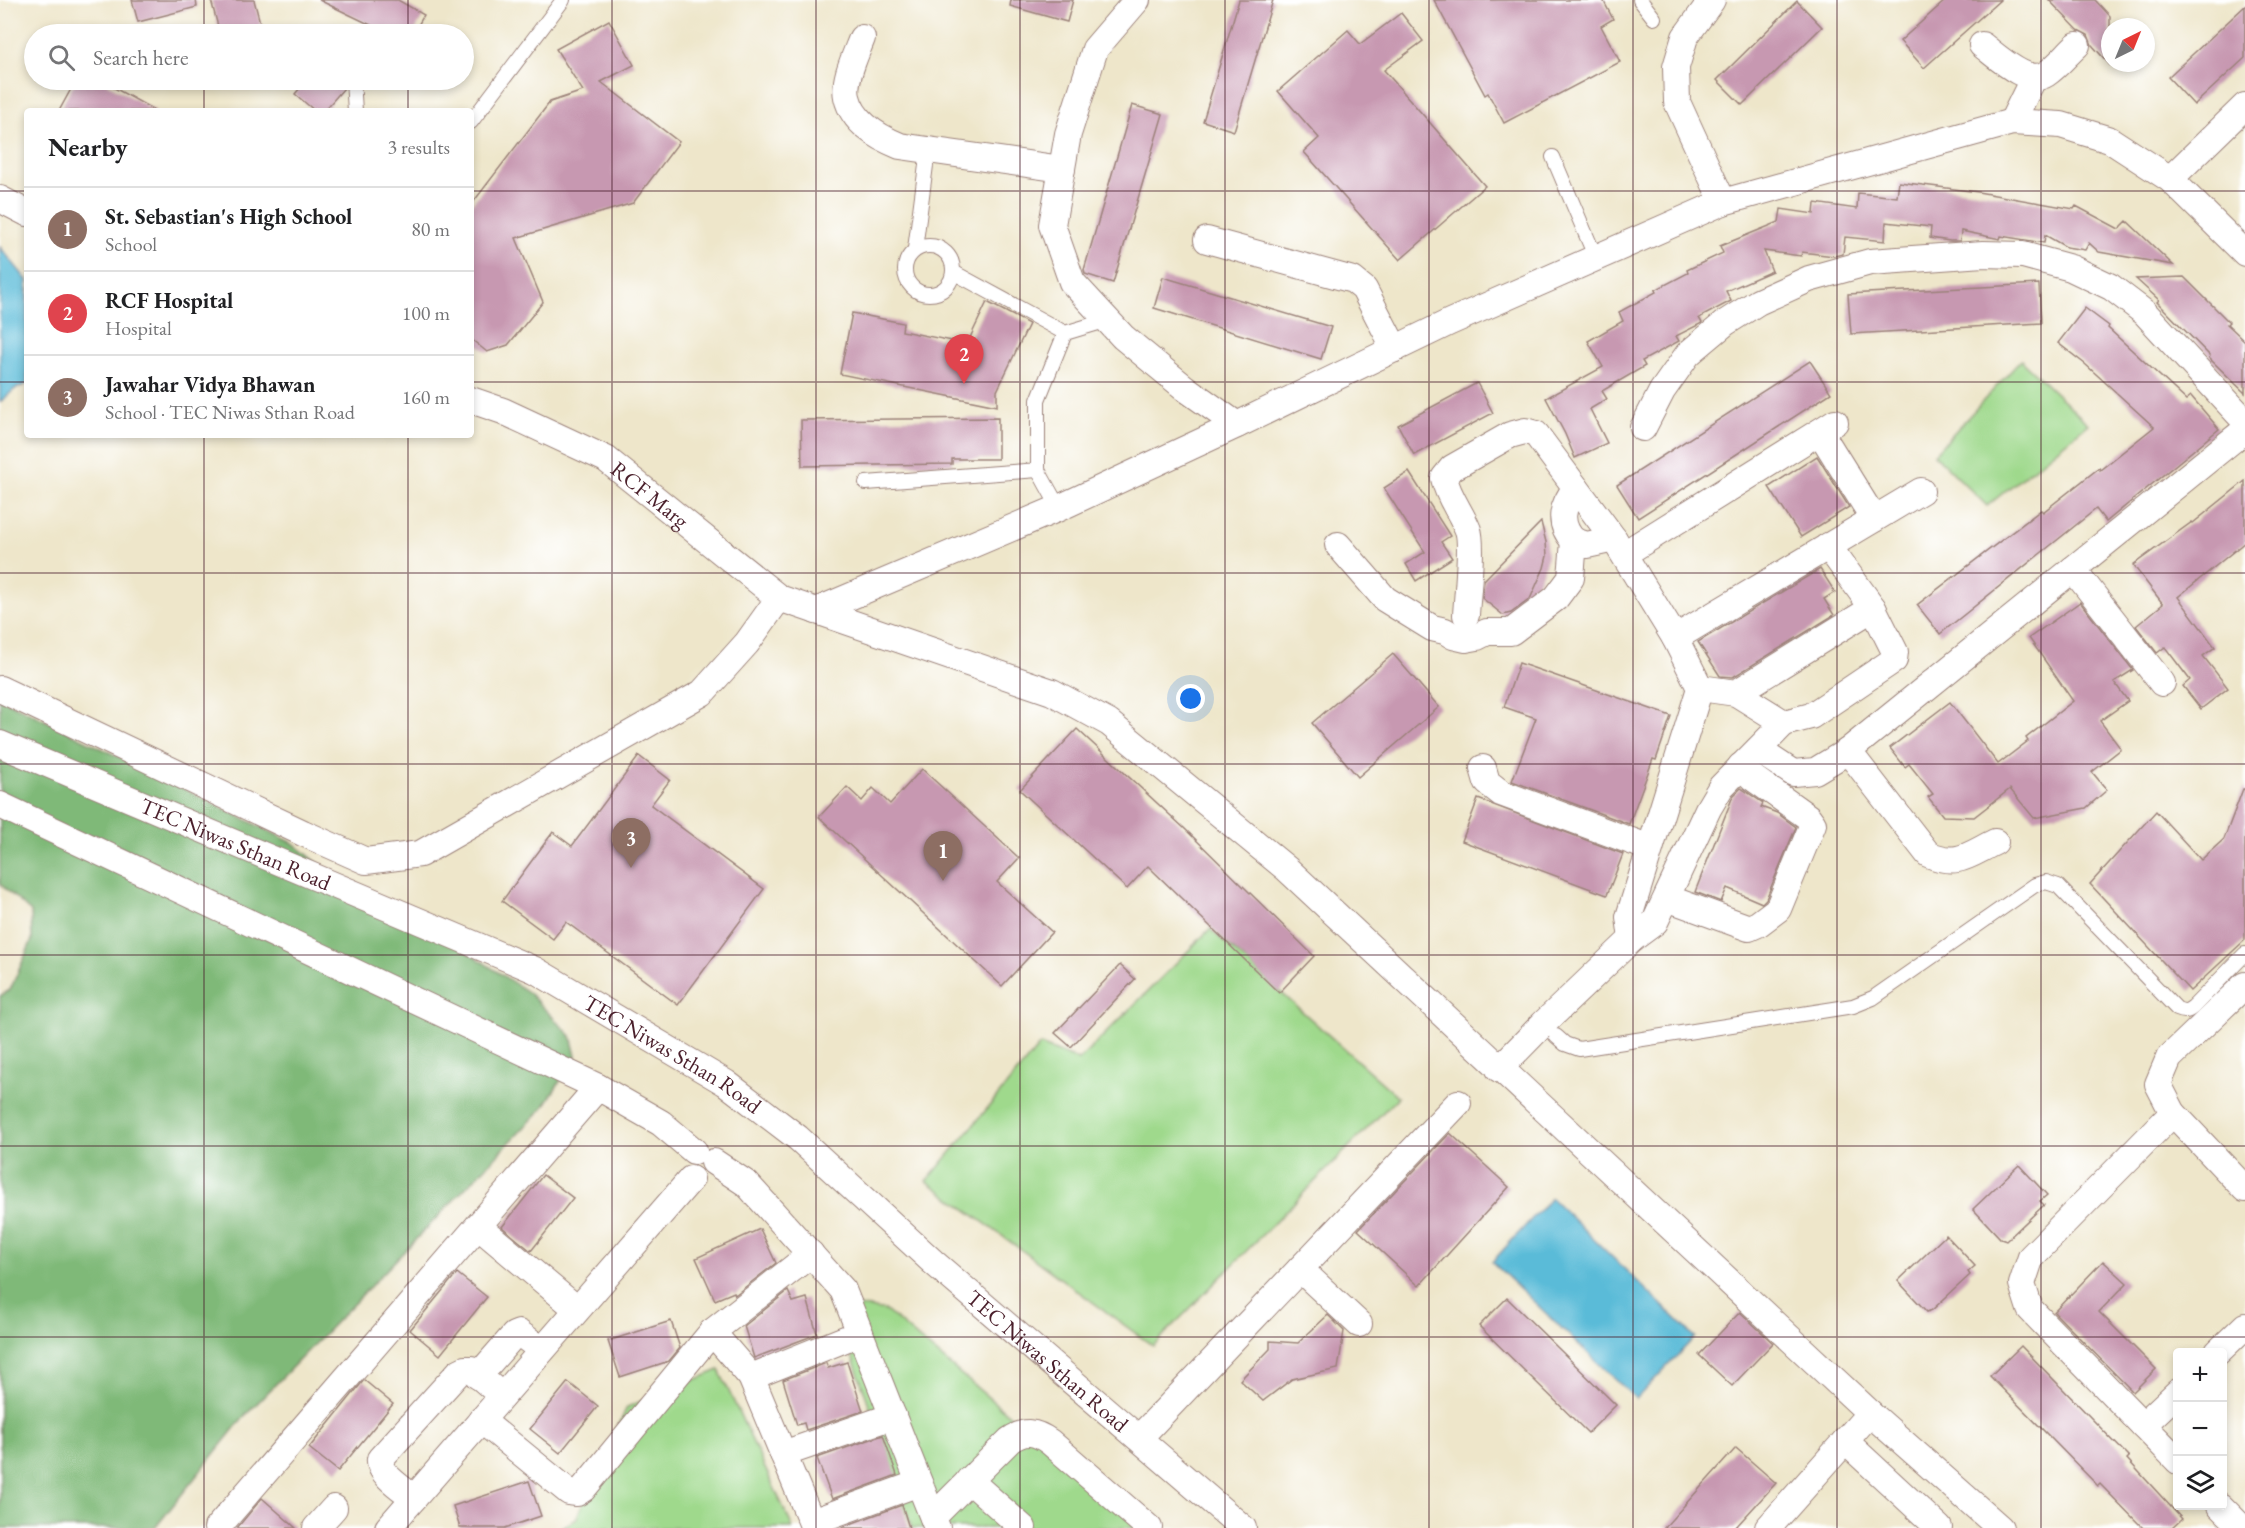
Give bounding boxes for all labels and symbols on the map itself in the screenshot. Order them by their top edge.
north arrow [2101,18,2155,72]
pin: 2 [944,334,984,384]
street label: RCF Marg [605,455,695,535]
your location [1176,684,1205,713]
street label: TEC Niwas Sthan Road [136,791,336,898]
pin: 3 [612,818,650,868]
pin: 1 [924,832,962,881]
street label: TEC Niwas Sthan Road [578,988,768,1121]
street label: TEC Niwas Sthan Road [961,1283,1135,1439]

